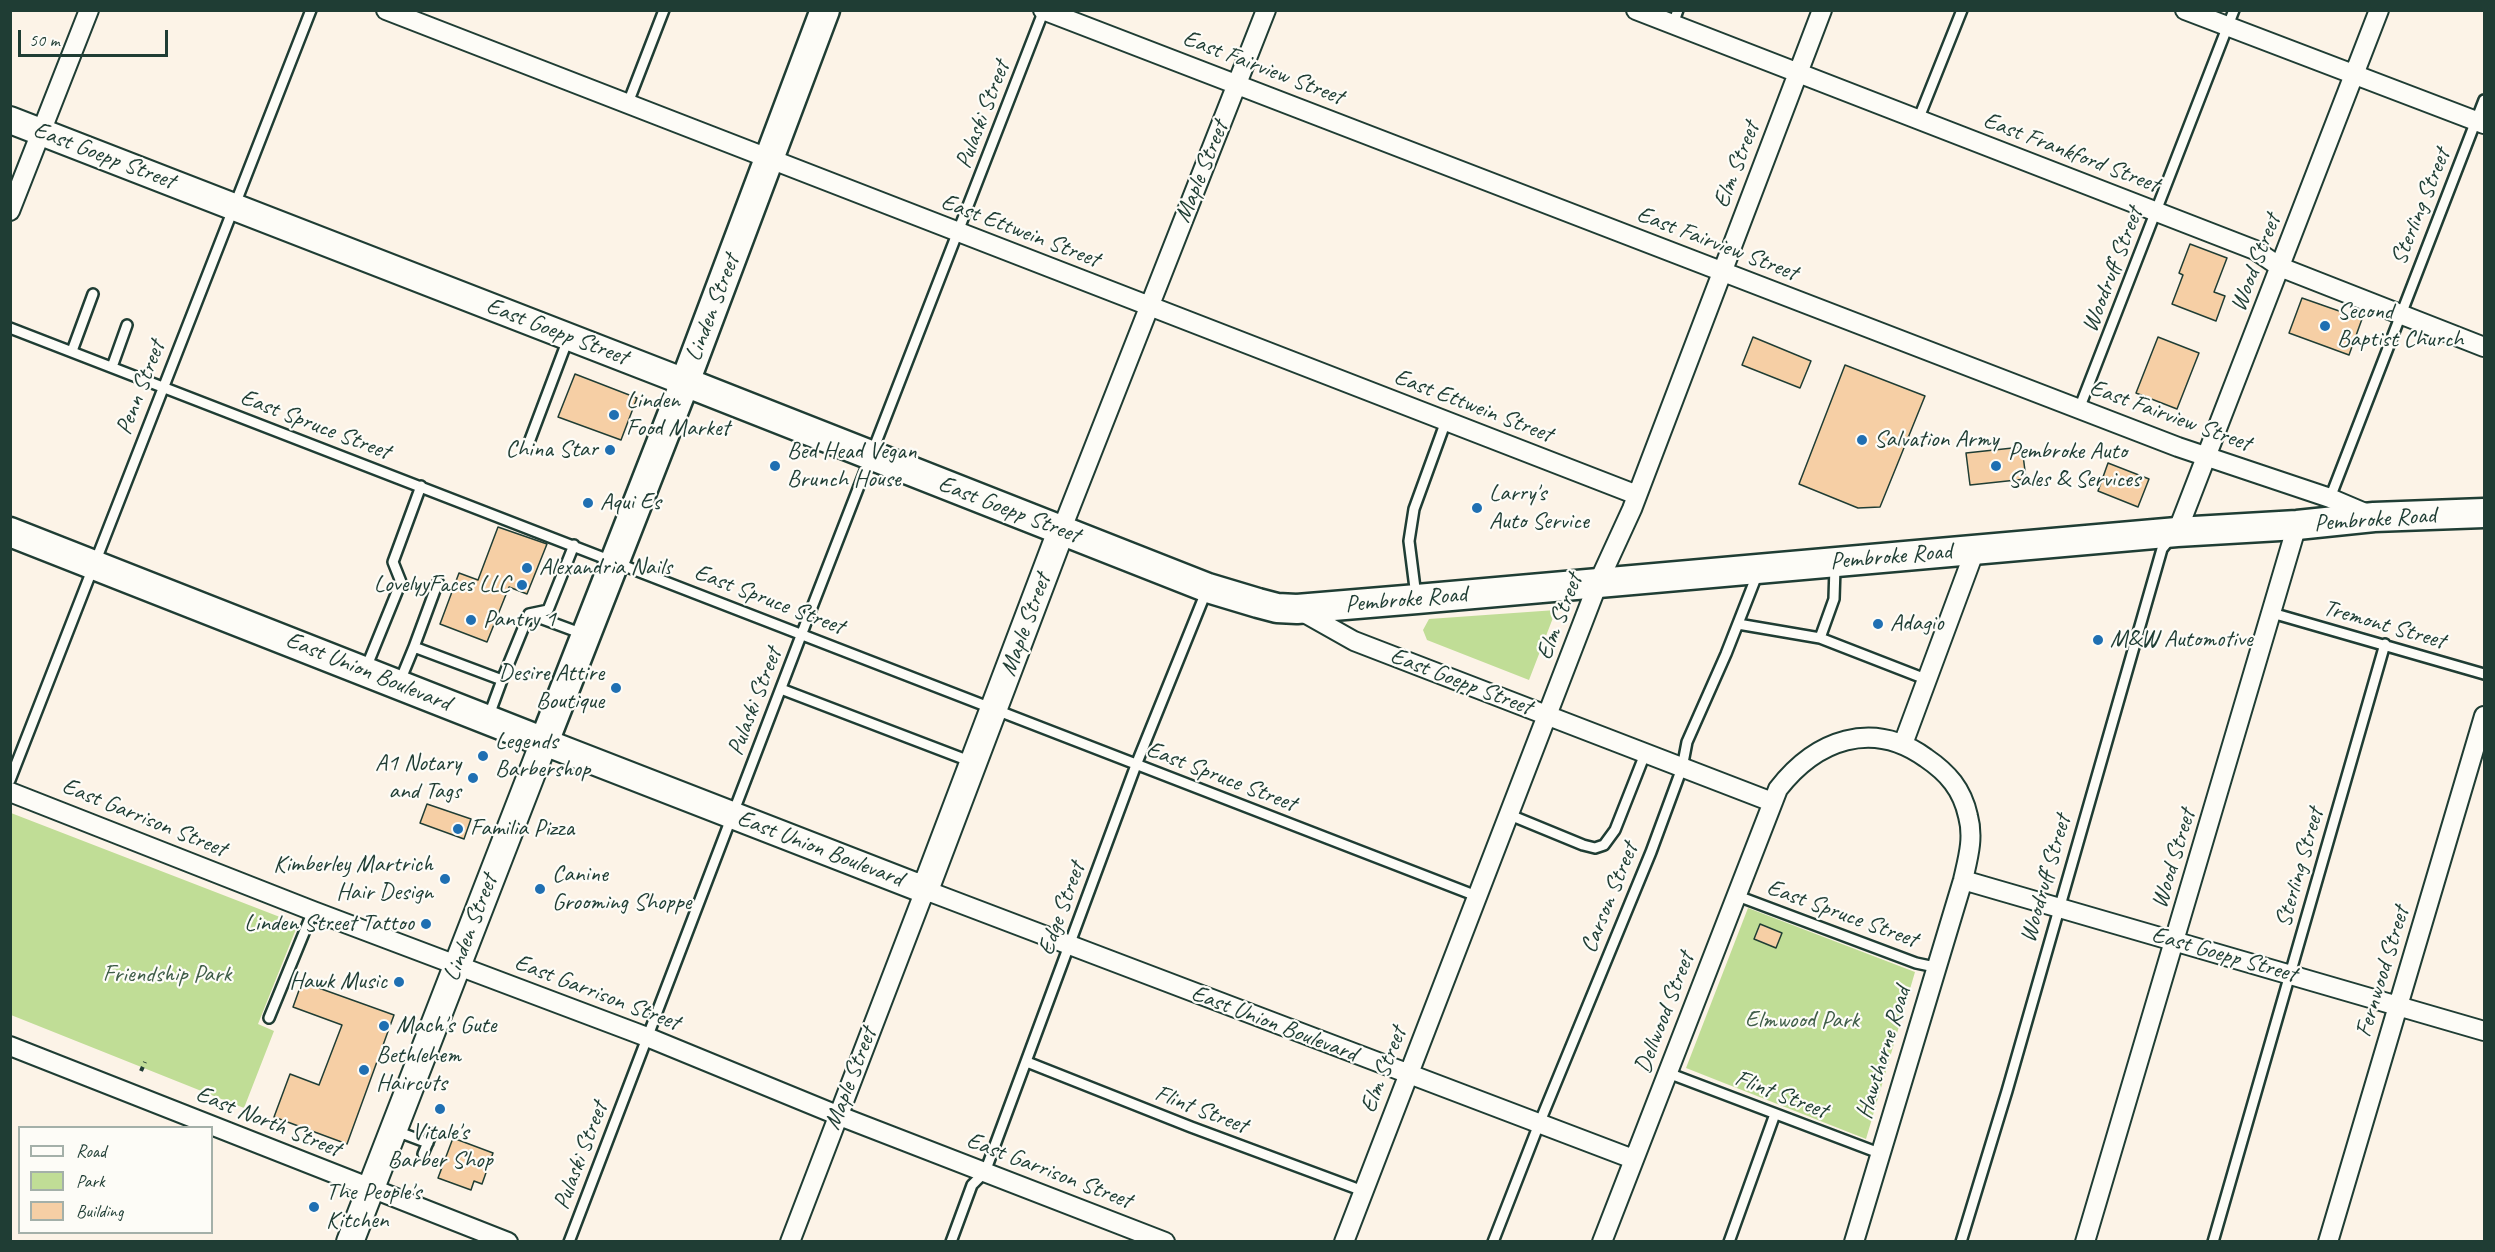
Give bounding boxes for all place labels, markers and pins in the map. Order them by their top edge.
place label: Second Baptist Church [2337,298,2463,354]
marker: Second Baptist Church [2318,319,2332,333]
place label: Linden Food Market [626,387,730,443]
marker: Linden Food Market [607,408,621,422]
place label: Salvation Army [1874,426,1998,454]
marker: Salvation Army [1855,433,1869,447]
place label: China Star [506,436,598,464]
place label: Bed Head Vegan Brunch House [787,438,916,494]
place label: Pembroke Auto Sales & Services [2008,438,2140,494]
marker: China Star [603,443,617,457]
marker: Bed Head Vegan Brunch House [768,459,782,473]
marker: Pembroke Auto Sales & Services [1989,459,2003,473]
place label: Larry's Auto Service [1489,480,1589,536]
place label: Aqui Es [600,489,661,517]
marker: Aqui Es [581,496,595,510]
marker: Larry's Auto Service [1470,501,1484,515]
place label: Alexandria Nails [539,554,672,582]
marker: Alexandria Nails [520,561,534,575]
place label: LovelyyFaces LLC [374,571,510,599]
marker: LovelyyFaces LLC [515,578,529,592]
place label: Pantry 1 [483,606,556,634]
place label: Adagio [1890,610,1943,638]
marker: Pantry 1 [464,613,478,627]
marker: Adagio [1871,617,1885,631]
place label: M&W Automotive [2110,626,2253,654]
marker: M&W Automotive [2091,633,2105,647]
place label: Desire Attire Boutique [498,660,604,716]
marker: Desire Attire Boutique [609,681,623,695]
place label: Legends Barbershop [495,728,590,784]
marker: Legends Barbershop [476,749,490,763]
place label: A1 Notary and Tags [375,750,461,806]
marker: A1 Notary and Tags [466,771,480,785]
place label: Familia Pizza [470,815,574,843]
marker: Familia Pizza [451,822,465,836]
place label: Kimberley Martrich Hair Design [273,851,433,907]
place label: Canine Grooming Shoppe [552,861,691,917]
marker: Kimberley Martrich Hair Design [438,872,452,886]
marker: Canine Grooming Shoppe [533,882,547,896]
place label: Linden Street Tattoo [244,910,414,938]
marker: Linden Street Tattoo [419,917,433,931]
place label: Hawk Music [289,968,387,996]
marker: Hawk Music [392,975,406,989]
place label: Mach's Gute [396,1012,496,1040]
marker: Mach's Gute [377,1019,391,1033]
place label: Bethlehem Haircuts [376,1042,461,1098]
marker: Bethlehem Haircuts [357,1063,371,1077]
marker: Vitale's Barber Shop [433,1102,447,1116]
place label: Vitale's Barber Shop [387,1119,493,1175]
place label: The People's Kitchen [326,1179,421,1235]
marker: The People's Kitchen [307,1200,321,1214]

